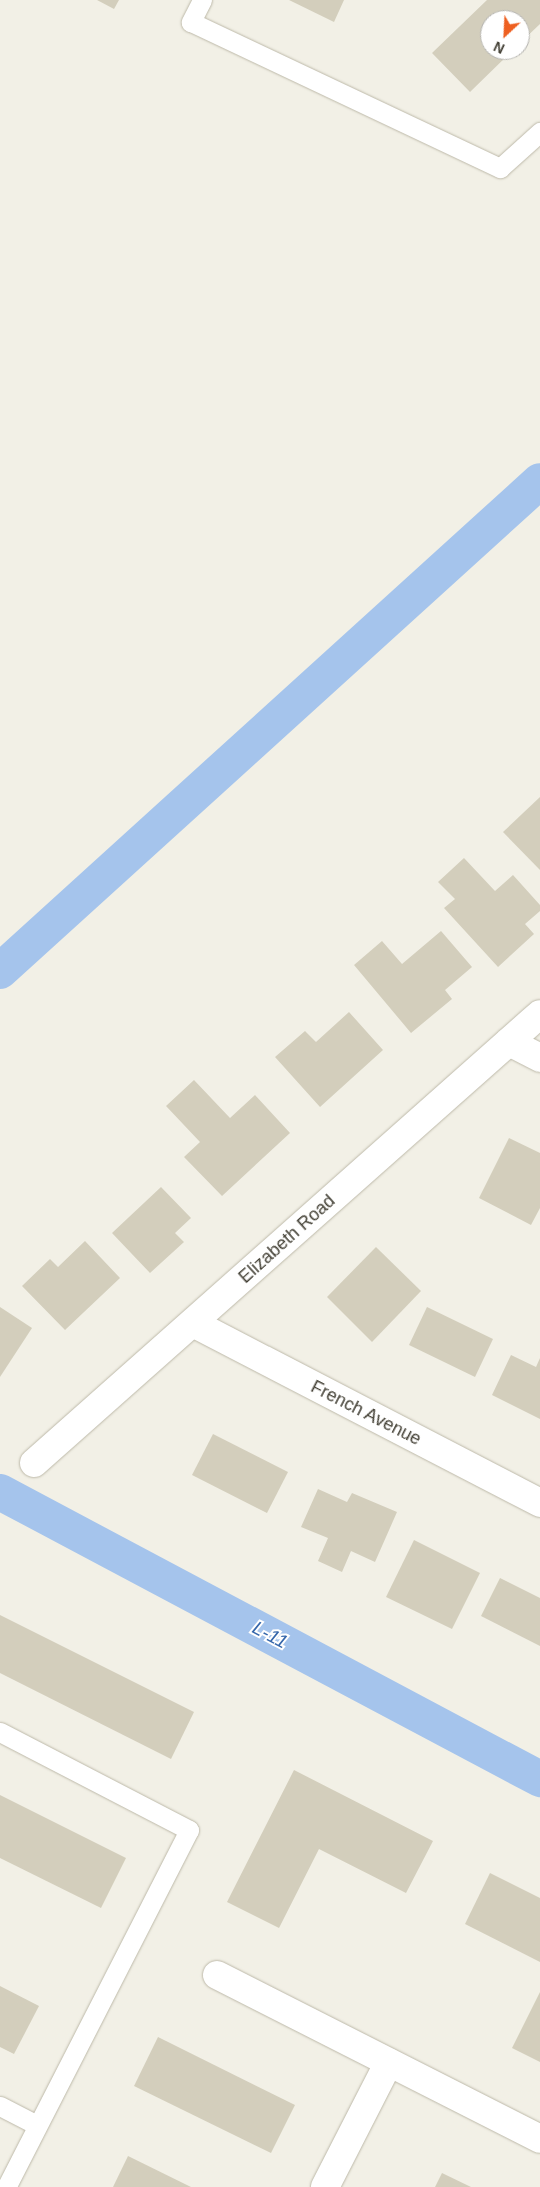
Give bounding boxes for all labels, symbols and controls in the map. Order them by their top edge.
north arrow [480,10,530,60]
text: N [491,38,507,57]
street label: Elizabeth Road [234,1190,340,1288]
street label: French Avenue [307,1376,425,1450]
water label: L-11 [248,1616,292,1654]

